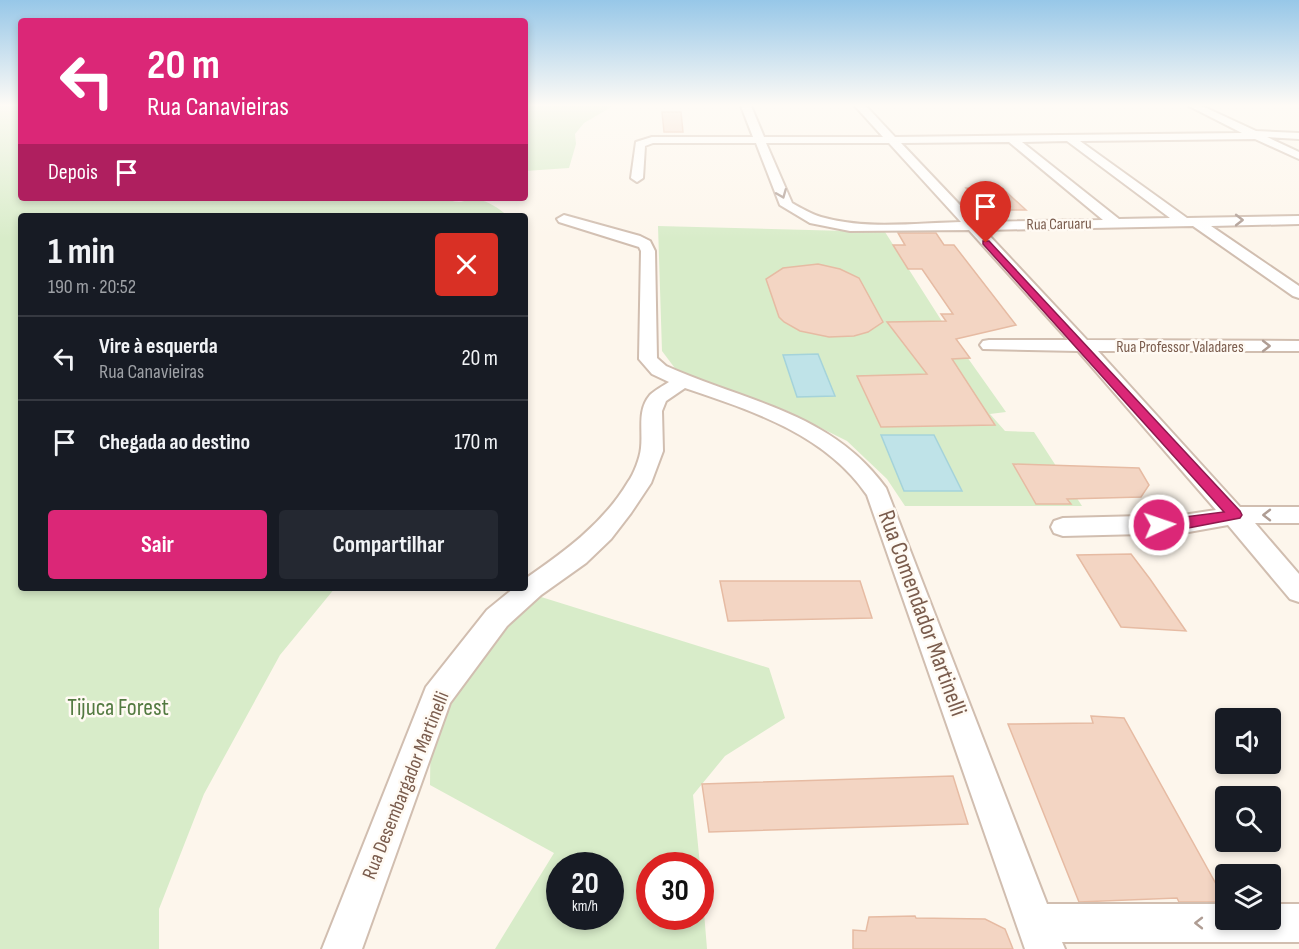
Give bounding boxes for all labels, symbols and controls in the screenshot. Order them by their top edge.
text: 20 m [147,40,220,91]
icon: left [48,42,126,120]
text: Rua Canavieiras [147,91,289,123]
icon: arrive [110,156,143,189]
text: Depois [48,159,98,186]
pin [960,181,1011,243]
one-way arrow [775,188,787,199]
icon: arrive [969,190,1002,223]
street label: Rua Caruaru [1026,214,1092,235]
one-way arrow [1234,214,1243,226]
text: 1 min [48,231,115,274]
button: close [435,233,498,296]
text: 190 m · 20:52 [48,275,136,299]
text: Vire à esquerda [99,333,218,360]
street label: Rua Professor Valadares [1116,338,1244,357]
one-way arrow [1262,340,1271,352]
icon: left [48,342,81,375]
text: 20 m [462,345,498,372]
text: Rua Canavieiras [99,360,204,384]
icon: arrive [48,426,81,459]
text: Chegada ao destino [99,429,250,456]
text: 170 m [454,429,498,456]
position arrow [1127,493,1191,557]
street label: Rua Comendador Martinelli [872,506,973,720]
one-way arrow [1262,509,1271,521]
button: Sair [48,510,267,579]
button: Compartilhar [279,510,498,579]
street label: Rua Desembargador Martinelli [357,688,455,883]
park label: Tijuca Forest [67,693,169,722]
map controls [1215,708,1281,930]
button: sound [1215,708,1281,774]
button: search [1215,786,1281,852]
speed limit sign: 30 [636,852,714,930]
button: layers [1215,864,1281,930]
text: 20 [571,866,599,902]
text: km/h [572,897,598,916]
one-way arrow [1194,917,1203,929]

